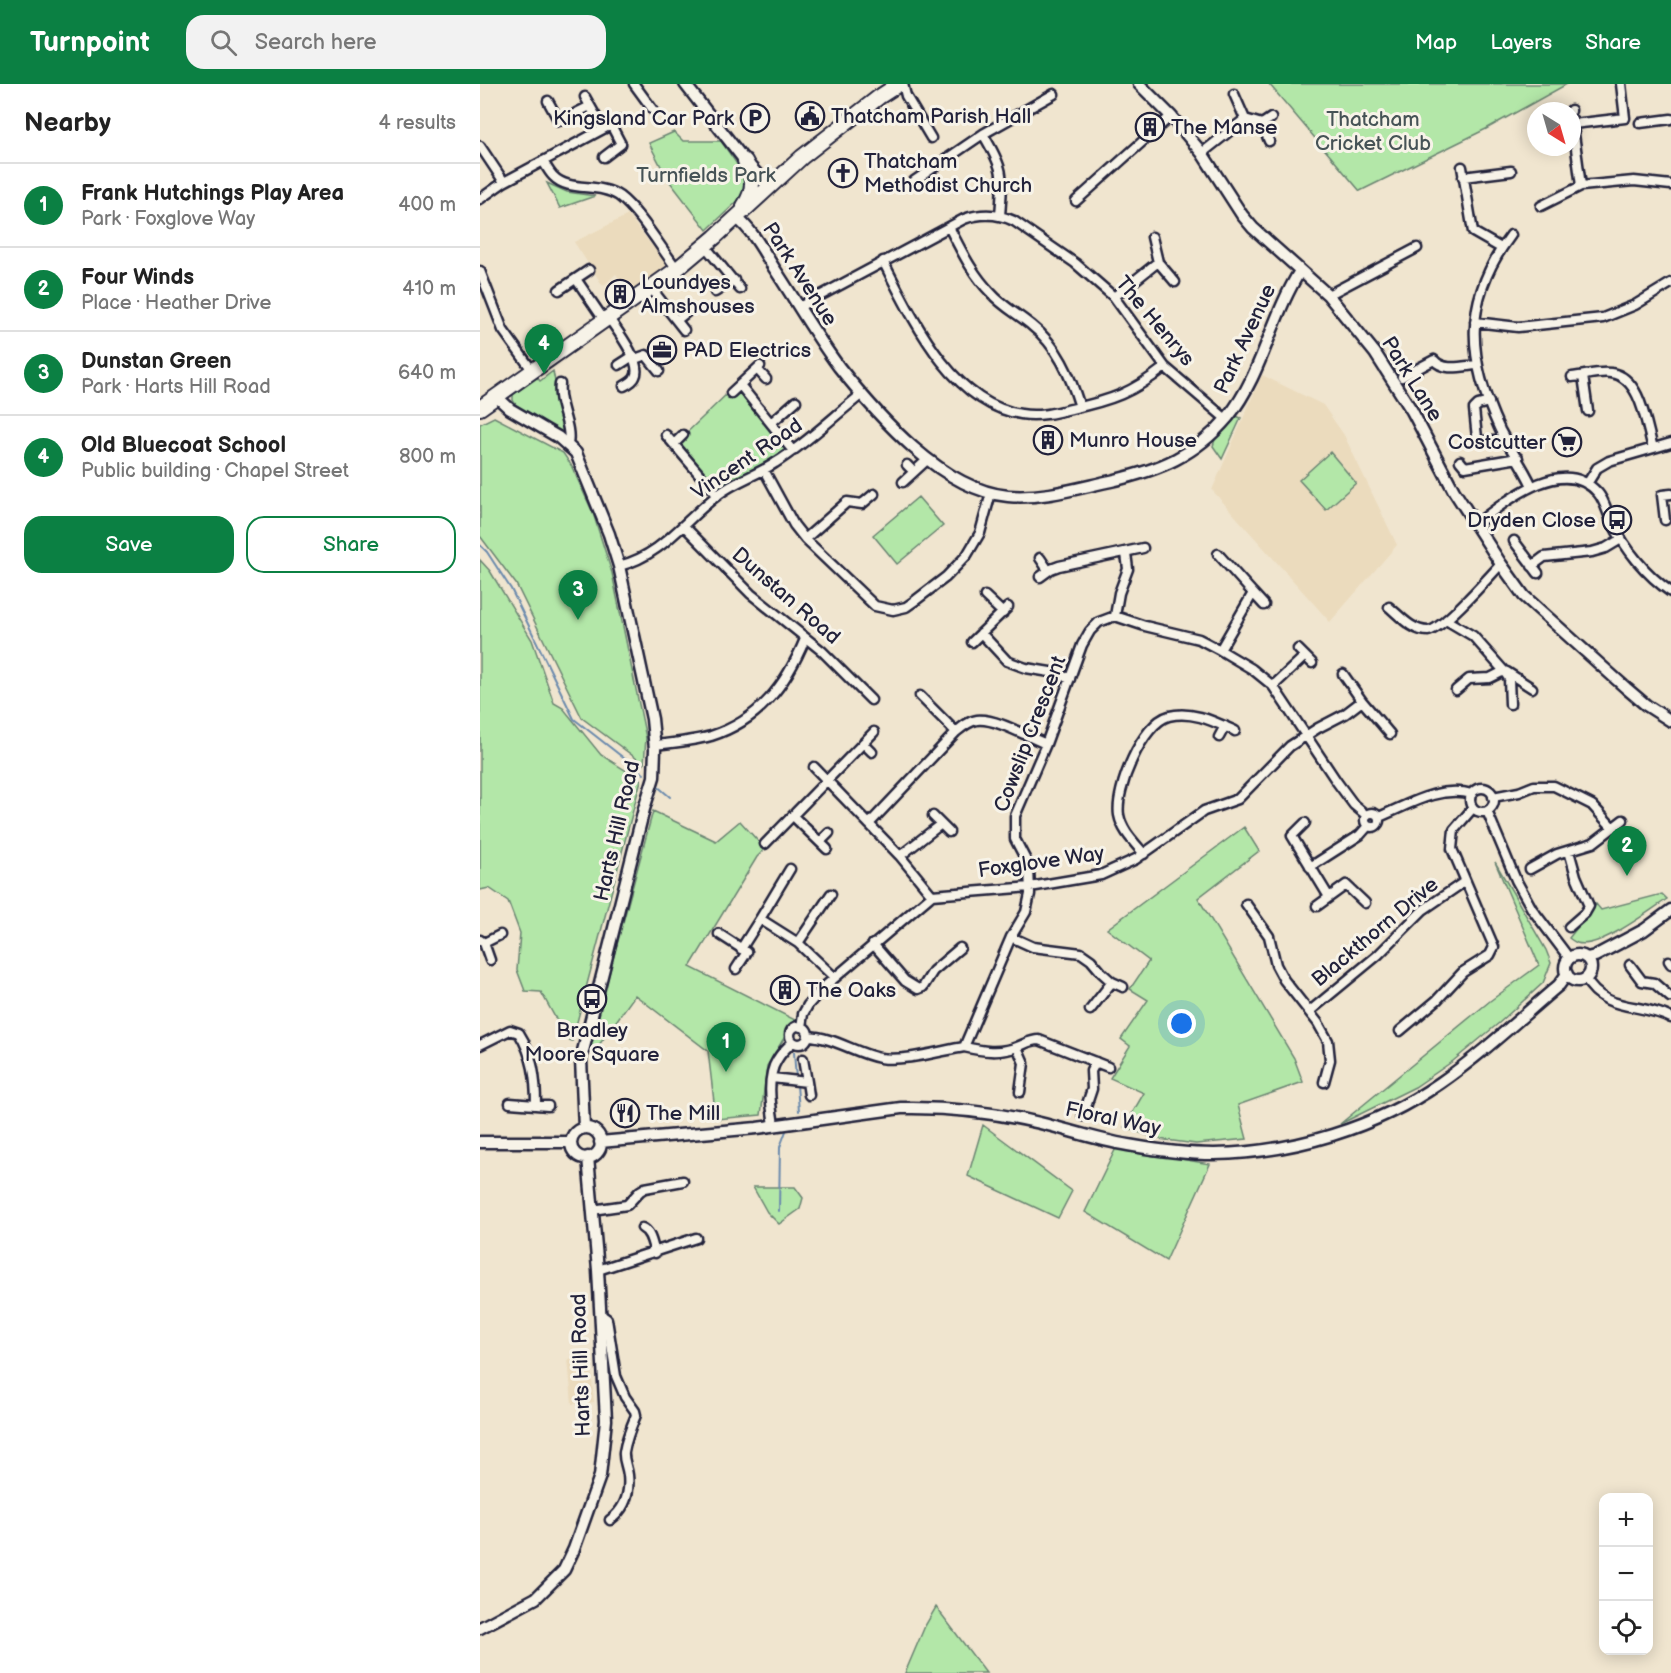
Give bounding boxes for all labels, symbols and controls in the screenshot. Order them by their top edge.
search box [186,15,606,69]
text: Turnpoint [30,26,150,59]
icon: search [207,26,240,59]
text: Search here [255,29,377,56]
text: Map [1415,30,1457,55]
text: Layers [1490,30,1552,55]
text: Share [1585,30,1641,55]
public building icon: Thatcham Parish Hall [794,100,826,132]
parking icon: Kingsland Car Park [739,102,771,134]
north arrow [1527,102,1581,156]
place label: Thatcham Parish Hall [831,104,1031,129]
place label: Kingsland Car Park [553,106,735,131]
park label: Thatcham Cricket Club [1315,107,1431,156]
text: Nearby [24,108,111,139]
text: 4 results [378,111,456,135]
building icon: The Manse [1134,111,1166,143]
place label: The Manse [1171,115,1278,140]
place label: Thatcham Methodist Church [864,149,1032,198]
church icon: Thatcham Methodist Church [827,157,859,189]
park label: Turnfields Park [636,163,776,188]
text: Frank Hutchings Play Area [81,180,344,207]
text: 1 [39,193,48,217]
text: 400 m [398,193,456,217]
text: Park · Foxglove Way [81,207,255,231]
street label: Park Avenue [757,218,843,330]
text: Four Winds [81,264,194,291]
place label: Loundyes Almshouses [641,270,755,319]
street label: The Henrys [1110,271,1200,371]
text: 2 [38,277,49,301]
text: 410 m [402,277,456,301]
building icon: Loundyes Almshouses [604,278,636,310]
street label: Park Avenue [1209,280,1281,398]
text: Place · Heather Drive [81,291,271,315]
pin: 4 [524,324,564,374]
street label: Park Lane [1376,332,1448,426]
office icon: PAD Electrics [646,334,678,366]
place label: PAD Electrics [683,338,811,363]
text: Dunstan Green [81,348,232,375]
text: 3 [38,361,49,385]
text: 640 m [398,361,456,385]
text: Park · Harts Hill Road [81,375,271,399]
street label: Vincent Road [687,413,807,505]
building icon: Munro House [1032,424,1064,456]
supermarket icon: Costcutter [1551,426,1583,458]
place label: Munro House [1069,428,1197,453]
place label: Costcutter [1448,430,1546,455]
text: Old Bluecoat School [81,432,286,459]
text: 4 [38,445,49,469]
text: 800 m [399,445,456,469]
text: Public building · Chapel Street [81,459,349,483]
bus stop icon: Dryden Close [1601,504,1633,536]
place label: Dryden Close [1467,508,1596,533]
button: Save [24,516,234,573]
button: Share [246,516,456,573]
street label: Dunstan Road [727,542,845,650]
pin: 3 [558,570,598,620]
street label: Cowslip Crescent [989,652,1072,816]
street label: Harts Hill Road [589,758,645,904]
pin: 2 [1608,826,1646,876]
street label: Foxglove Way [976,841,1106,883]
street label: Blackthorn Drive [1307,872,1443,992]
building icon: The Oaks [769,974,801,1006]
place label: The Oaks [806,978,896,1003]
bus stop icon: Bradley Moore Square [576,983,608,1015]
your location [1167,1009,1196,1038]
place label: Bradley Moore Square [524,1018,660,1067]
pin: 1 [706,1022,746,1072]
restaurant icon: The Mill [609,1097,641,1129]
street label: Floral Way [1063,1097,1163,1141]
place label: The Mill [646,1101,720,1126]
street label: Harts Hill Road [566,1293,596,1437]
map controls [1599,1493,1653,1655]
button: + [1599,1493,1653,1547]
button: − [1599,1547,1653,1601]
button: locate [1599,1601,1653,1655]

